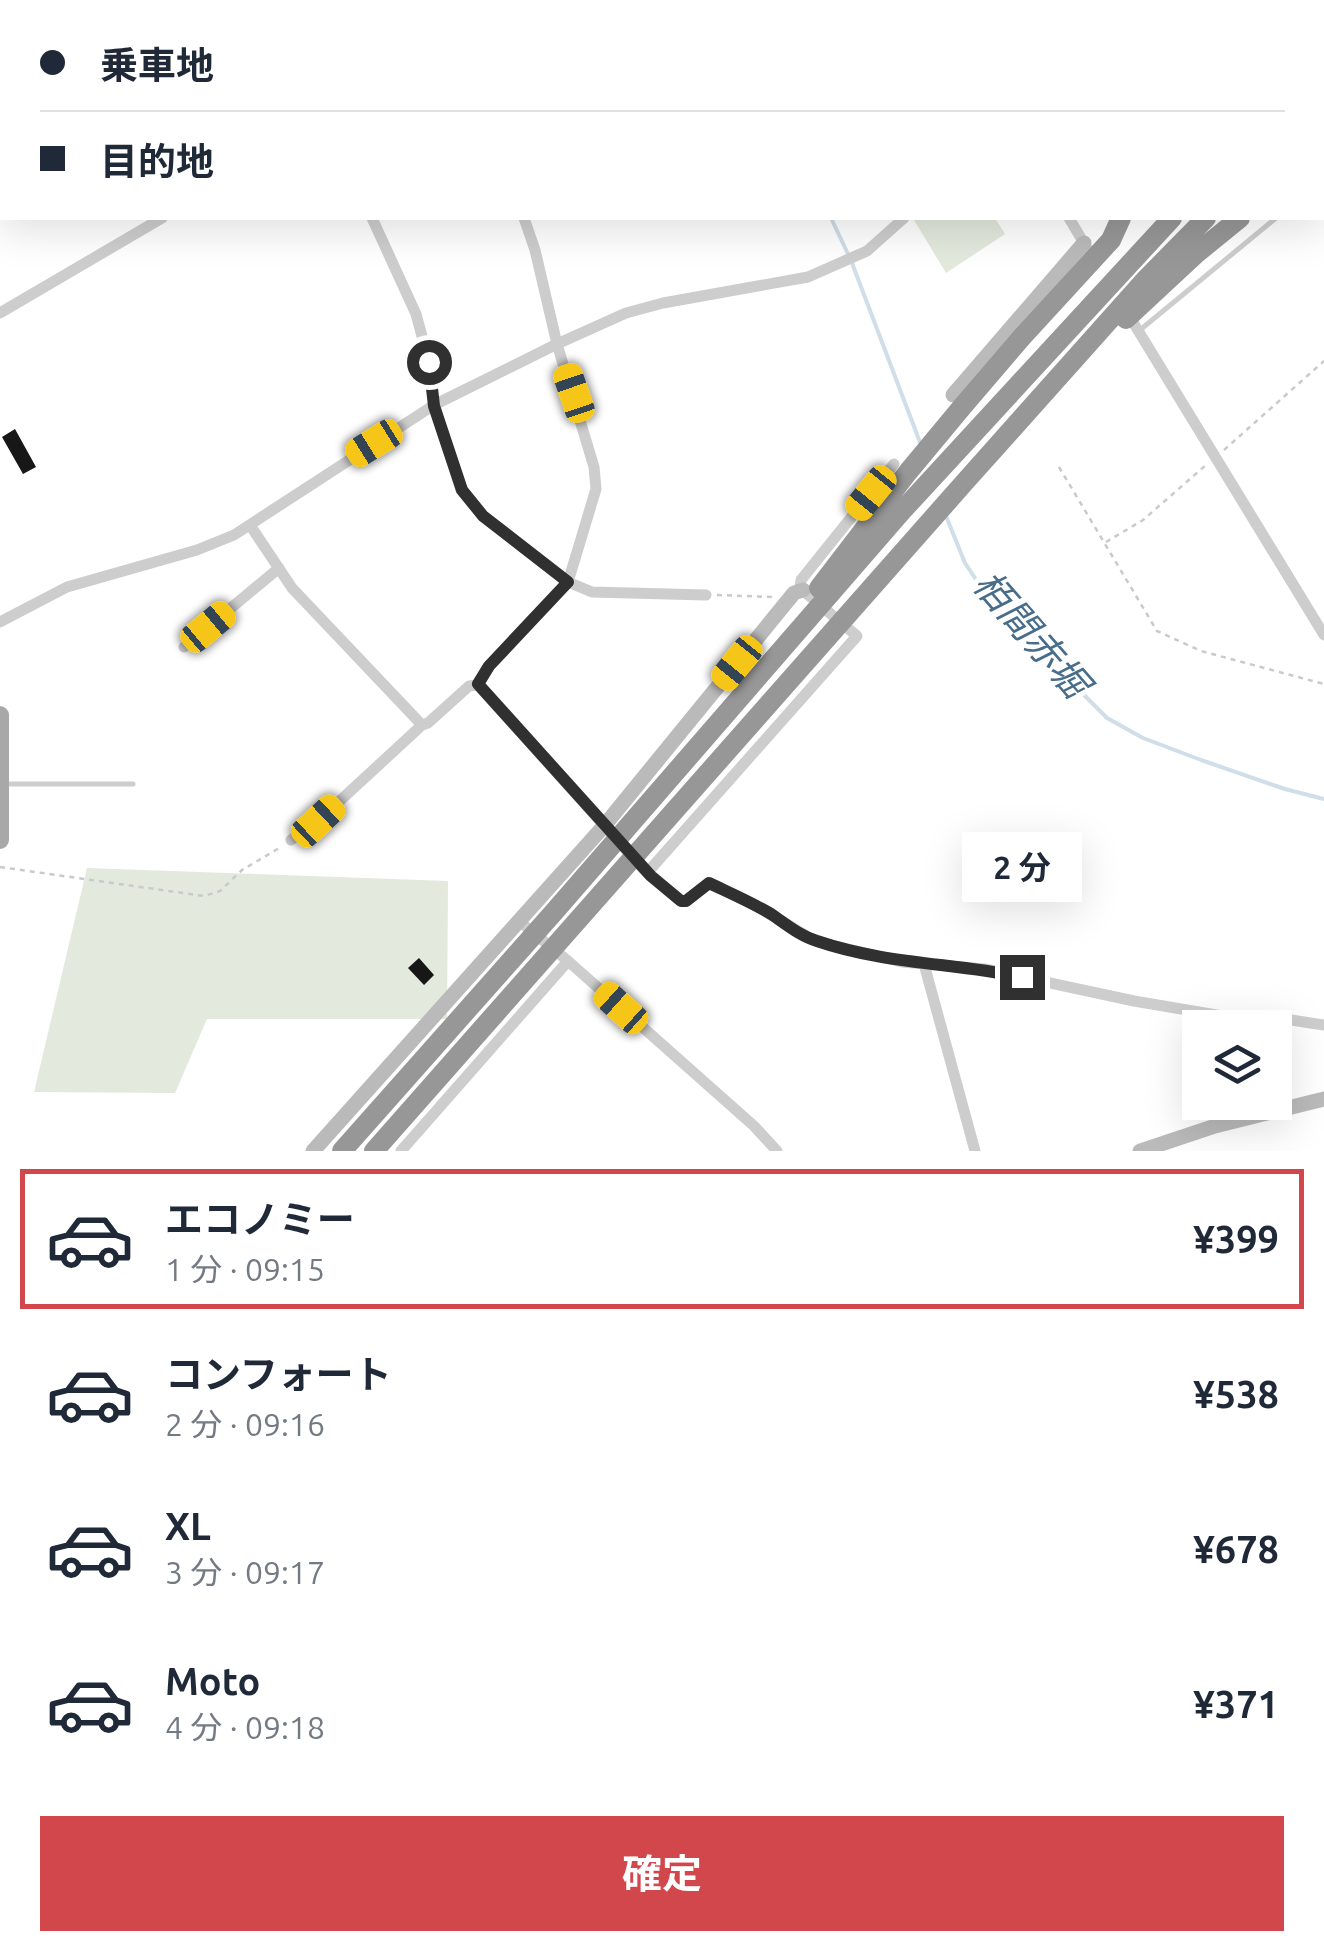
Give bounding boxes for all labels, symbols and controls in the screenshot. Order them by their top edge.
text: 乗車地 [100,44,214,86]
text: 目的地 [100,140,214,182]
route start [407,340,452,385]
car [550,360,598,426]
car [341,414,407,472]
car [840,460,902,526]
water label: 栢間赤堀 [966,562,1101,708]
car [175,596,241,658]
car [706,630,768,696]
car [286,790,350,852]
callout: 2 分 [962,832,1082,902]
text: 2 分 [993,849,1051,885]
route end [1000,955,1045,1000]
car [589,977,653,1039]
map controls [1182,1010,1292,1120]
button: layers [1182,1010,1292,1120]
icon: car [45,1194,135,1284]
text: エコノミー [165,1198,355,1240]
text: ¥399 [1193,1218,1279,1260]
text: 1 分 · 09:15 [165,1251,325,1287]
icon: car [45,1349,135,1439]
text: コンフォート [165,1353,392,1395]
text: ¥538 [1193,1373,1279,1415]
text: 2 分 · 09:16 [165,1406,325,1442]
icon: car [45,1504,135,1594]
text: XL [165,1505,211,1547]
text: ¥678 [1193,1528,1279,1570]
text: 3 分 · 09:17 [165,1554,325,1590]
icon: car [45,1659,135,1749]
text: Moto [165,1660,260,1702]
text: ¥371 [1193,1683,1279,1725]
text: 4 分 · 09:18 [165,1709,325,1745]
button: 確定 [40,1816,1284,1931]

